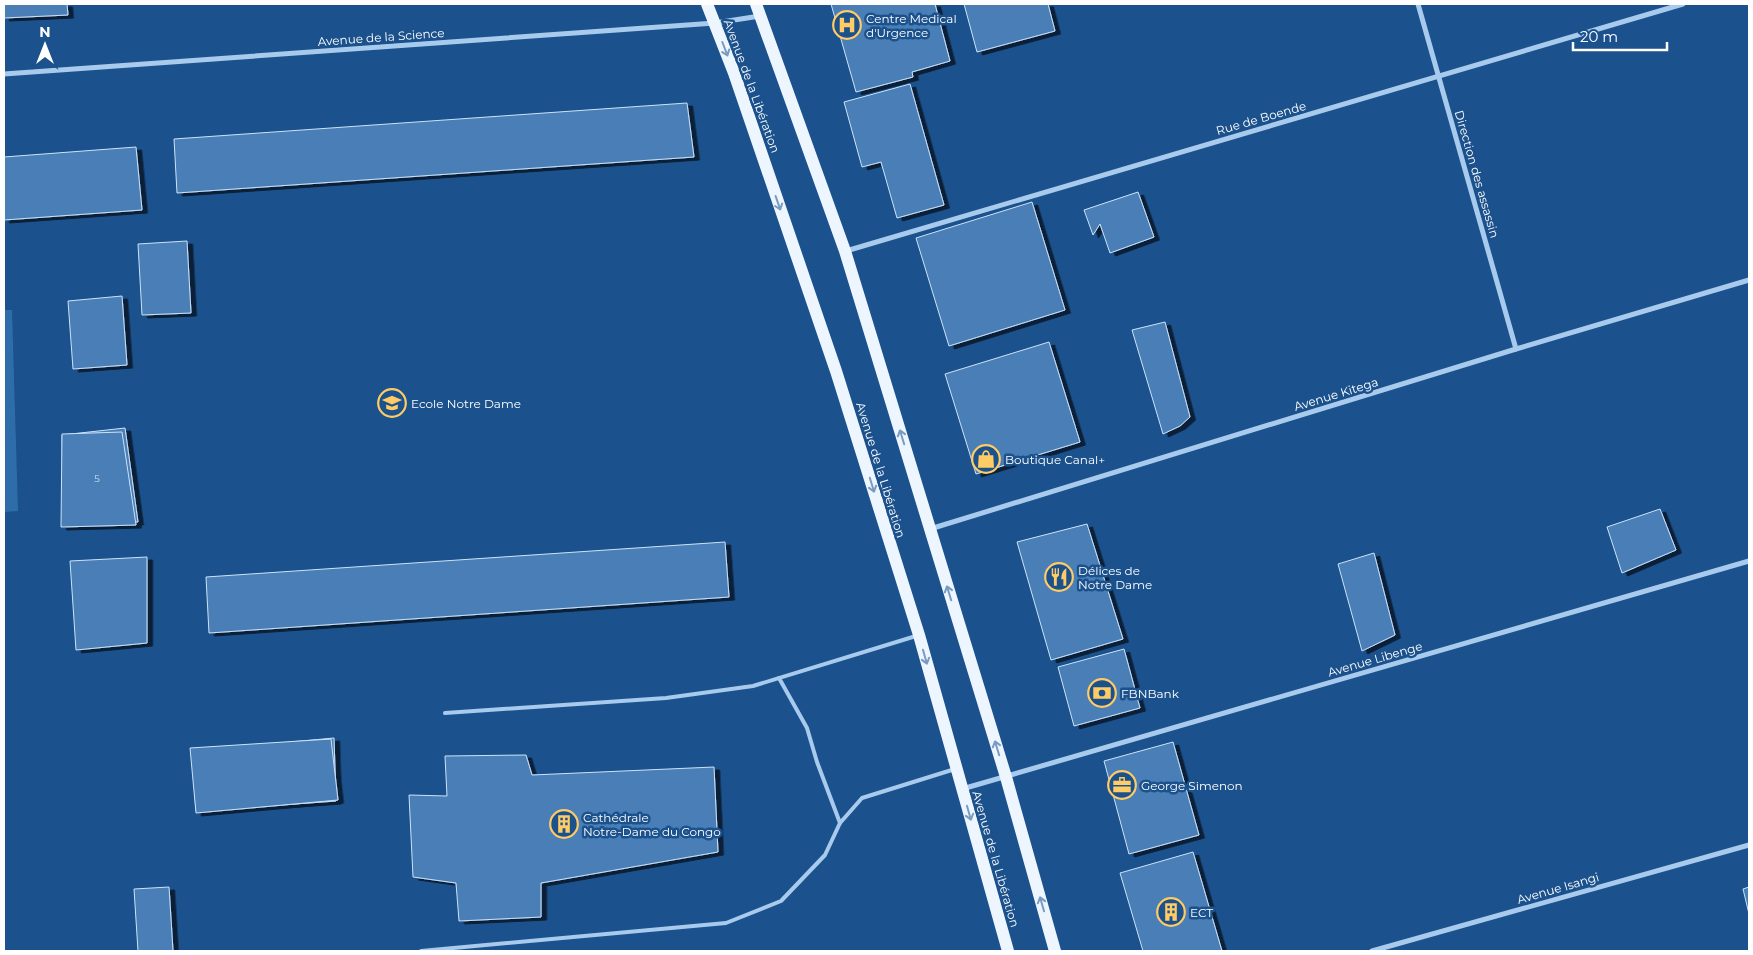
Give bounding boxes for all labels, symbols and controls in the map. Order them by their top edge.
hospital icon: Centre Medical d'Urgence [832,10,862,40]
place label: Centre Medical d'Urgence [866,11,957,40]
street label: Avenue de la Libération [721,17,783,155]
north arrow [20,20,70,70]
scale bar [1573,20,1667,52]
text: N [39,23,51,41]
street label: Avenue de la Science [317,25,445,49]
text: 20 m [1580,27,1618,46]
one-way arrow [721,41,730,56]
street label: Rue de Boende [1214,98,1308,138]
street label: Direction des assassin [1452,108,1502,240]
one-way arrow [774,194,784,210]
street label: Avenue Kitega [1292,374,1380,414]
school or university icon: Ecole Notre Dame [377,388,407,418]
place label: Ecole Notre Dame [411,396,521,411]
street label: Avenue de la Libération [853,400,909,540]
one-way arrow [896,430,906,446]
shop icon: Boutique Canal+ [971,444,1001,474]
place label: Boutique Canal+ [1005,452,1105,467]
house number: 5 [94,472,100,485]
one-way arrow [867,476,877,492]
restaurant icon: Délices de Notre Dame [1044,562,1074,592]
place label: Délices de Notre Dame [1078,563,1152,592]
one-way arrow [944,585,953,601]
street label: Avenue Libenge [1326,638,1424,680]
one-way arrow [920,648,930,664]
bank icon: FBNBank [1087,678,1117,708]
place label: FBNBank [1121,686,1180,701]
one-way arrow [991,740,1001,756]
office icon: George Simenon [1107,770,1137,800]
place label: George Simenon [1141,778,1243,793]
street label: Avenue de la Libération [969,789,1023,929]
one-way arrow [965,805,974,821]
building icon: Cathédrale Notre-Dame du Congo [549,809,579,839]
place label: Cathédrale Notre-Dame du Congo [583,810,721,839]
street label: Avenue Isangi [1515,869,1601,907]
one-way arrow [1036,897,1046,913]
building icon: ECT [1156,897,1186,927]
place label: ECT [1190,905,1213,920]

